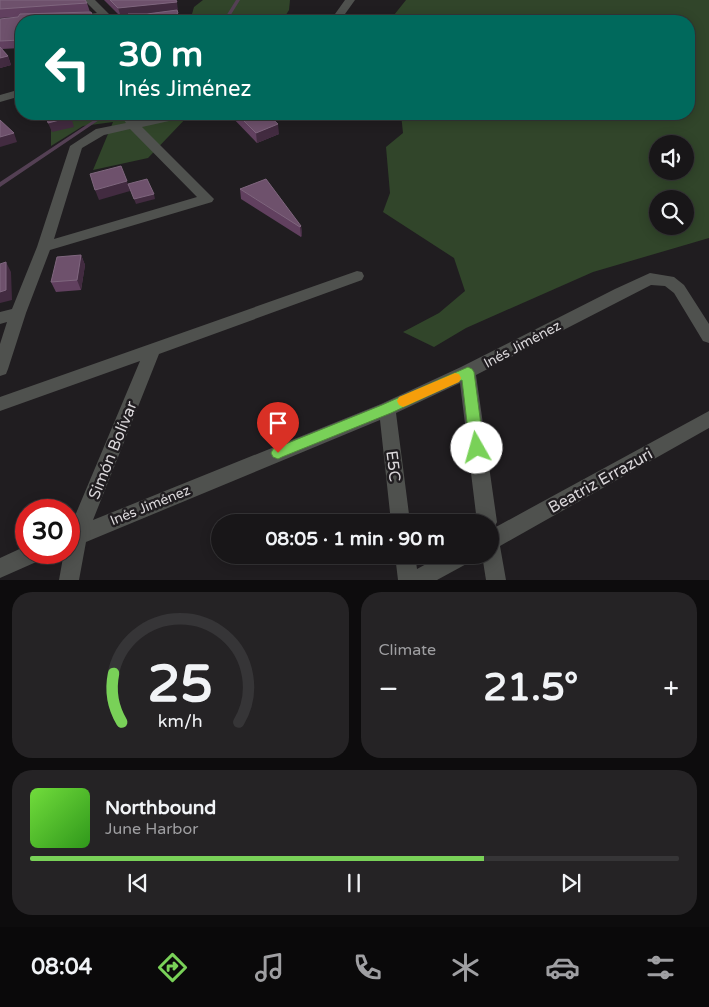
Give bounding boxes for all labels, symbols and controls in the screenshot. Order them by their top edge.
text: 30 m [118,34,203,76]
icon: left [35,35,100,100]
text: Inés Jiménez [118,76,251,102]
map controls [649,135,694,235]
button: sound [649,135,694,180]
button: search [649,190,694,235]
street label: Inés Jiménez [481,317,564,372]
street label: Simón Bolívar [84,398,142,502]
pin [257,402,299,453]
icon: arrive [264,409,292,437]
position arrow [450,421,502,473]
street label: Beatriz Errazuri [545,444,656,518]
street label: E5C [381,449,405,483]
street label: Inés Jiménez [108,482,193,529]
speed limit sign: 30 [15,499,80,564]
text: 08:05 · 1 min · 90 m [265,528,445,550]
text: Climate [379,640,436,660]
text: 25 [148,653,213,716]
text: 21.5° [483,665,578,711]
text: − [379,672,398,706]
text: + [663,672,679,706]
text: km/h [158,711,203,732]
text: Northbound [105,797,216,819]
text: June Harbor [105,819,198,839]
icon: previous [124,869,152,897]
icon: pause [340,869,368,897]
icon: next [557,869,585,897]
icon: directions [155,950,190,985]
icon: music [252,950,287,985]
icon: phone [350,950,385,985]
icon: climate [448,950,483,985]
icon: car [545,950,580,985]
icon: filters [643,950,678,985]
text: 08:04 [31,954,92,980]

